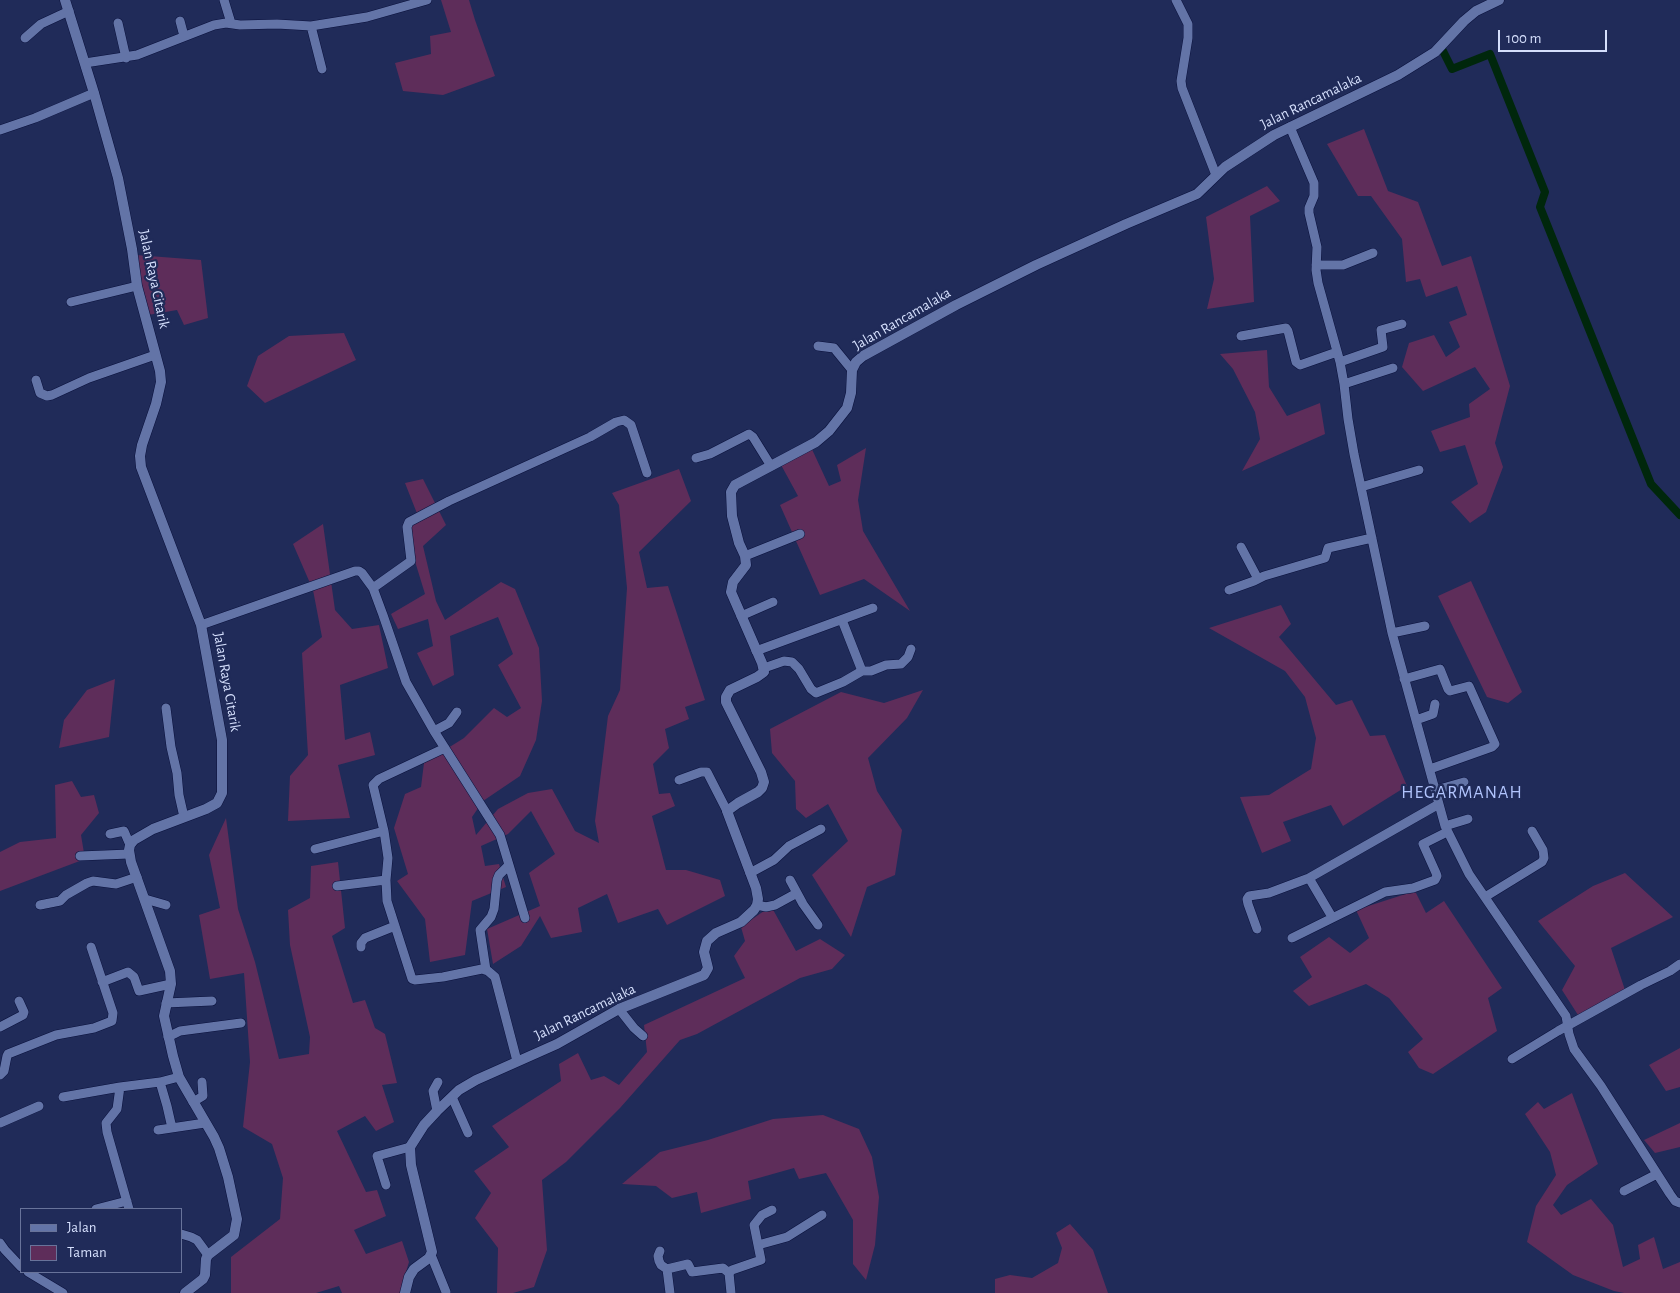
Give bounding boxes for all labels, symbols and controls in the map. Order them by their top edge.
scale bar [1500,20,1609,52]
text: 100 m [1506,31,1541,46]
street label: Jalan Rancamalaka [1258,69,1364,133]
street label: Jalan Raya Citarik [135,228,173,330]
street label: Jalan Rancamalaka [850,284,954,354]
street label: Jalan Raya Citarik [209,631,245,733]
district label: HEGARMANAH [1400,782,1524,804]
street label: Jalan Rancamalaka [532,980,638,1044]
legend [20,1208,182,1273]
text: Jalan [67,1220,97,1235]
text: Taman [67,1245,107,1260]

